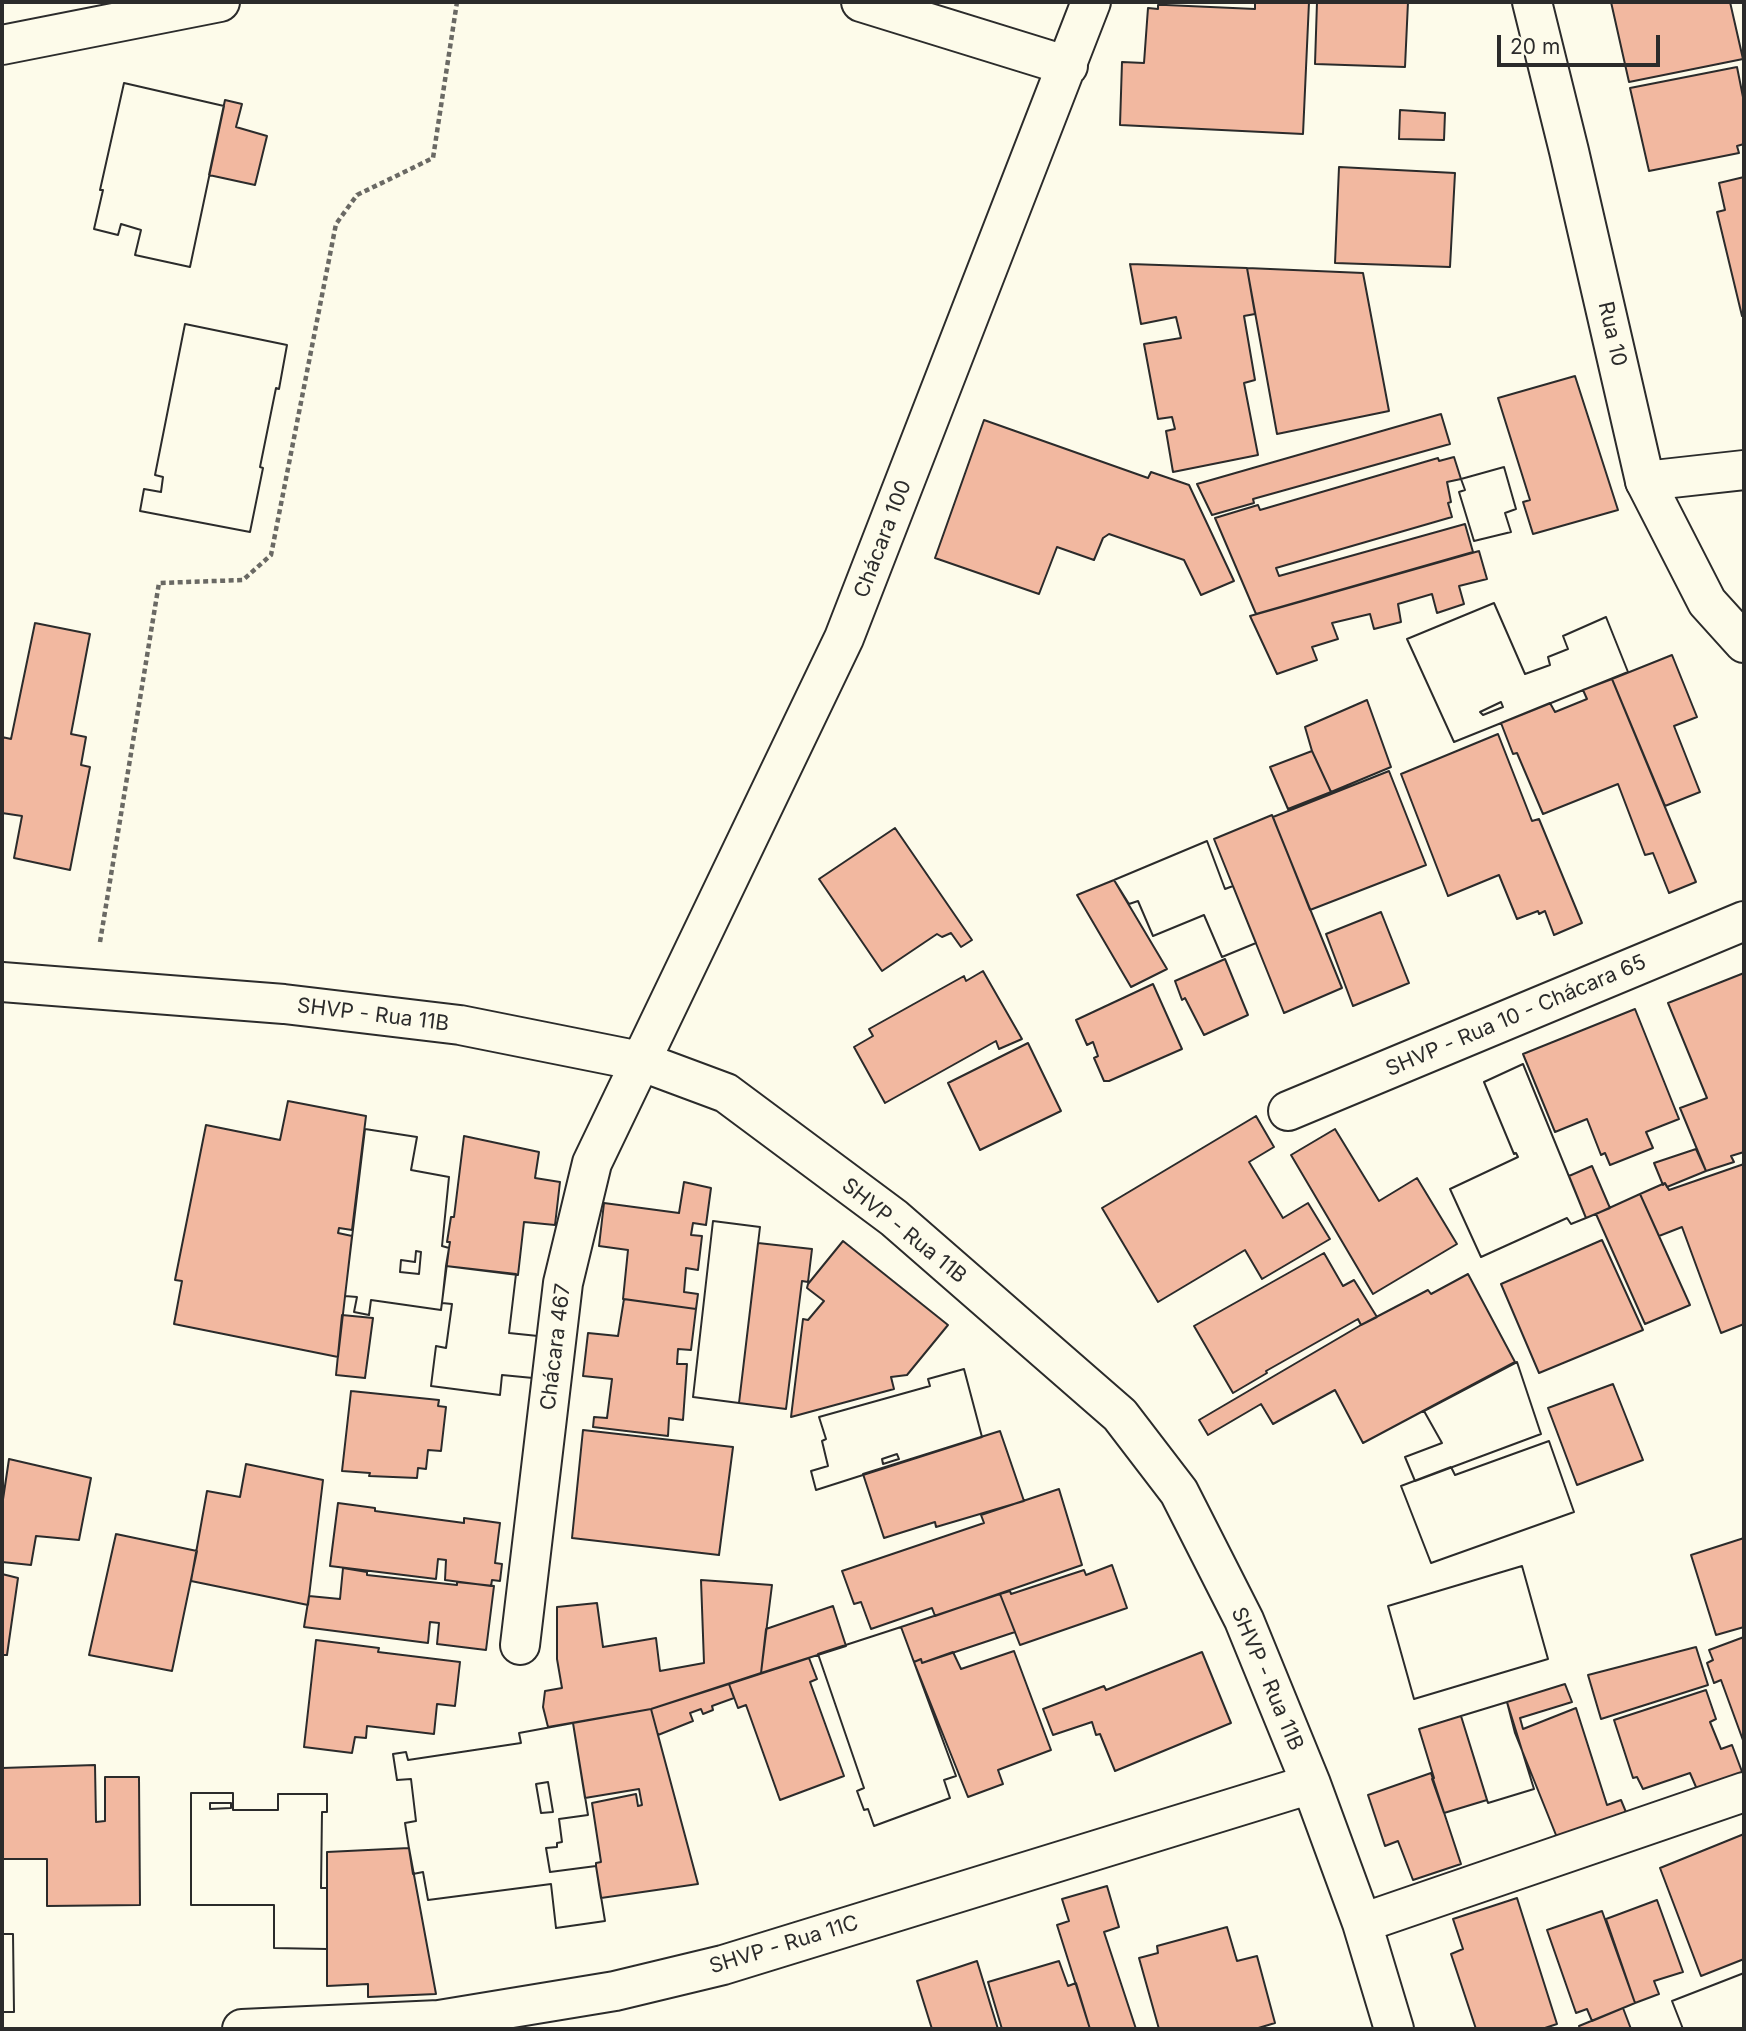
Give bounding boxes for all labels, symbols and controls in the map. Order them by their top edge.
scale bar [1501,21,1664,65]
text: 20 m [1510,34,1560,59]
street label: Rua 10 [1592,299,1632,369]
street label: Chácara 100 [849,477,917,601]
street label: SHVP - Rua 10 - Chácara 65 [1382,950,1650,1082]
street label: SHVP - Rua 11B [296,993,450,1037]
street label: SHVP - Rua 11B [837,1173,971,1289]
street label: Chácara 467 [536,1282,576,1412]
street label: SHVP - Rua 11B [1226,1604,1308,1754]
street label: SHVP - Rua 11C [706,1910,862,1980]

